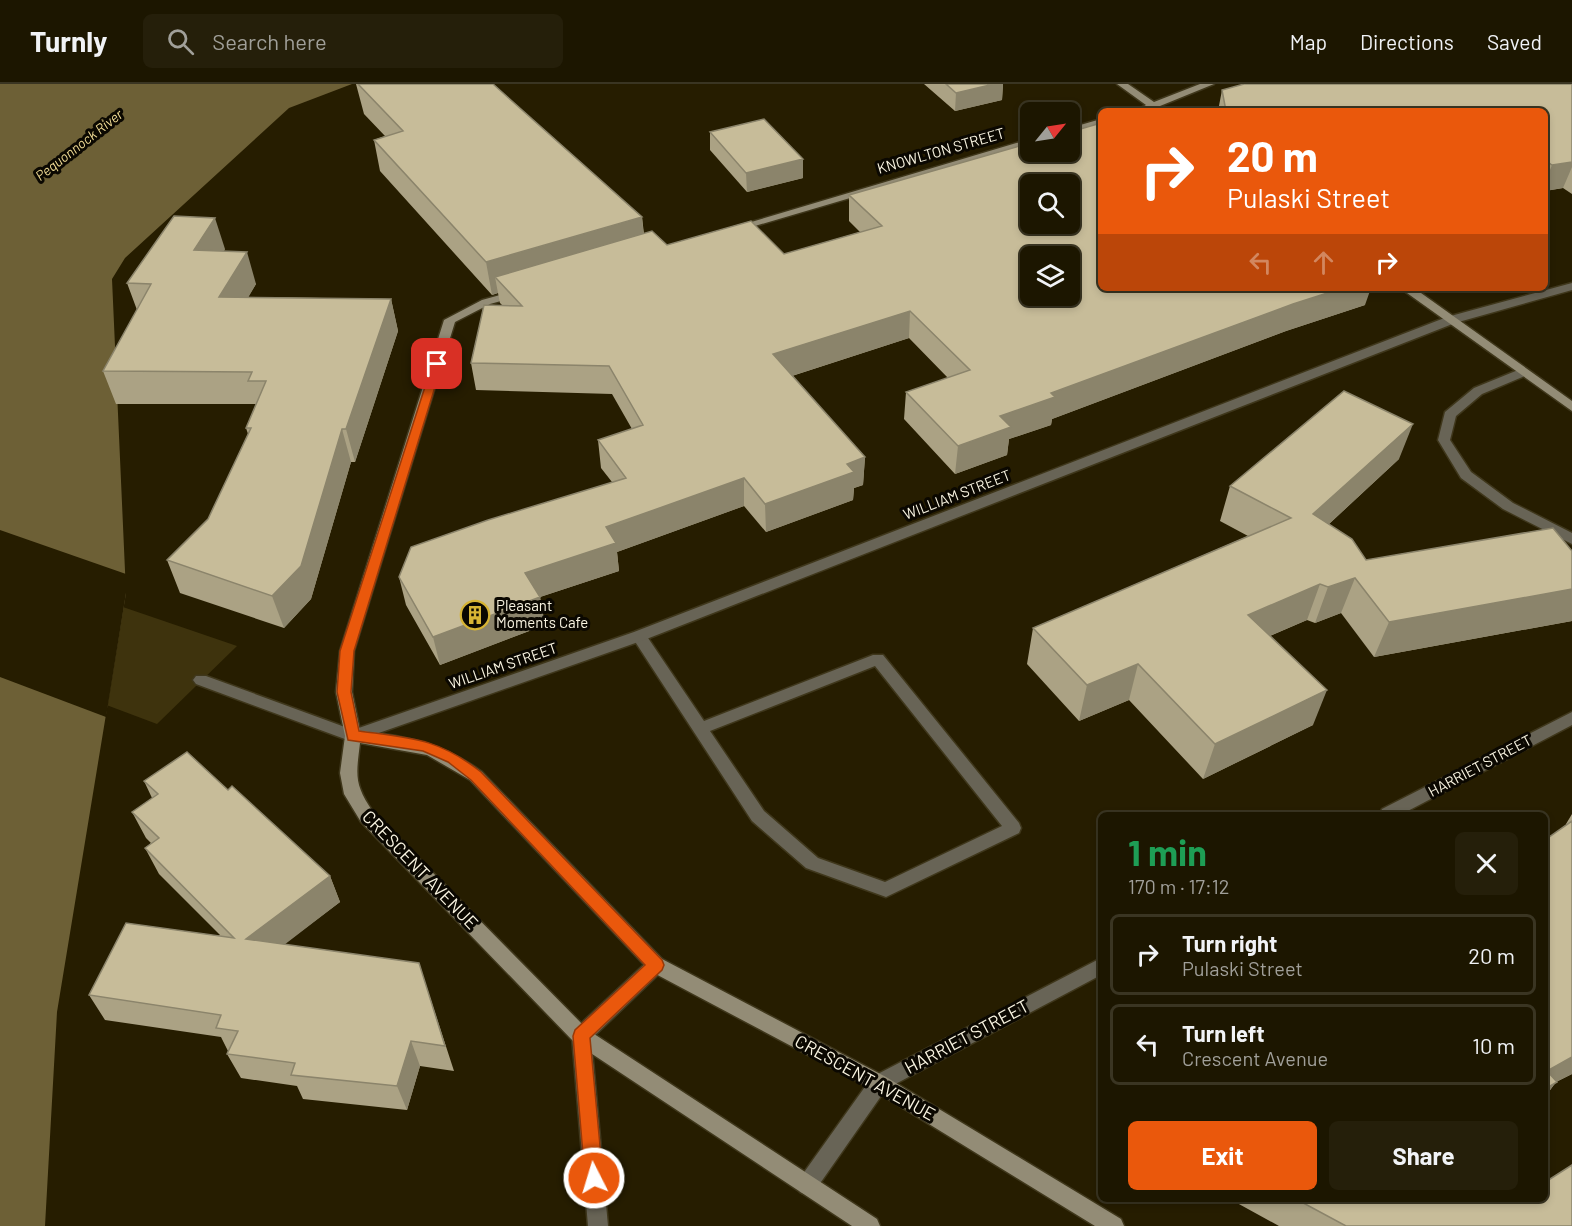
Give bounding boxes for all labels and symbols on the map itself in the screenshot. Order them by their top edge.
north arrow [1020,102,1080,162]
water label: Pequonnock River [32,105,126,184]
street label: KNOWLTON STREET [875,123,1007,177]
pin [411,338,462,389]
street label: WILLIAM STREET [900,465,1013,523]
place label: Pleasant Moments Cafe [496,596,588,631]
building icon: Pleasant Moments Cafe [459,599,491,631]
street label: WILLIAM STREET [446,638,559,692]
street label: HARRIET STREET [1425,730,1534,800]
street label: CRESCENT AVENUE [358,805,483,933]
street label: HARRIET STREET [901,994,1032,1078]
street label: CRESCENT AVENUE [791,1029,940,1125]
position arrow [562,1146,626,1210]

